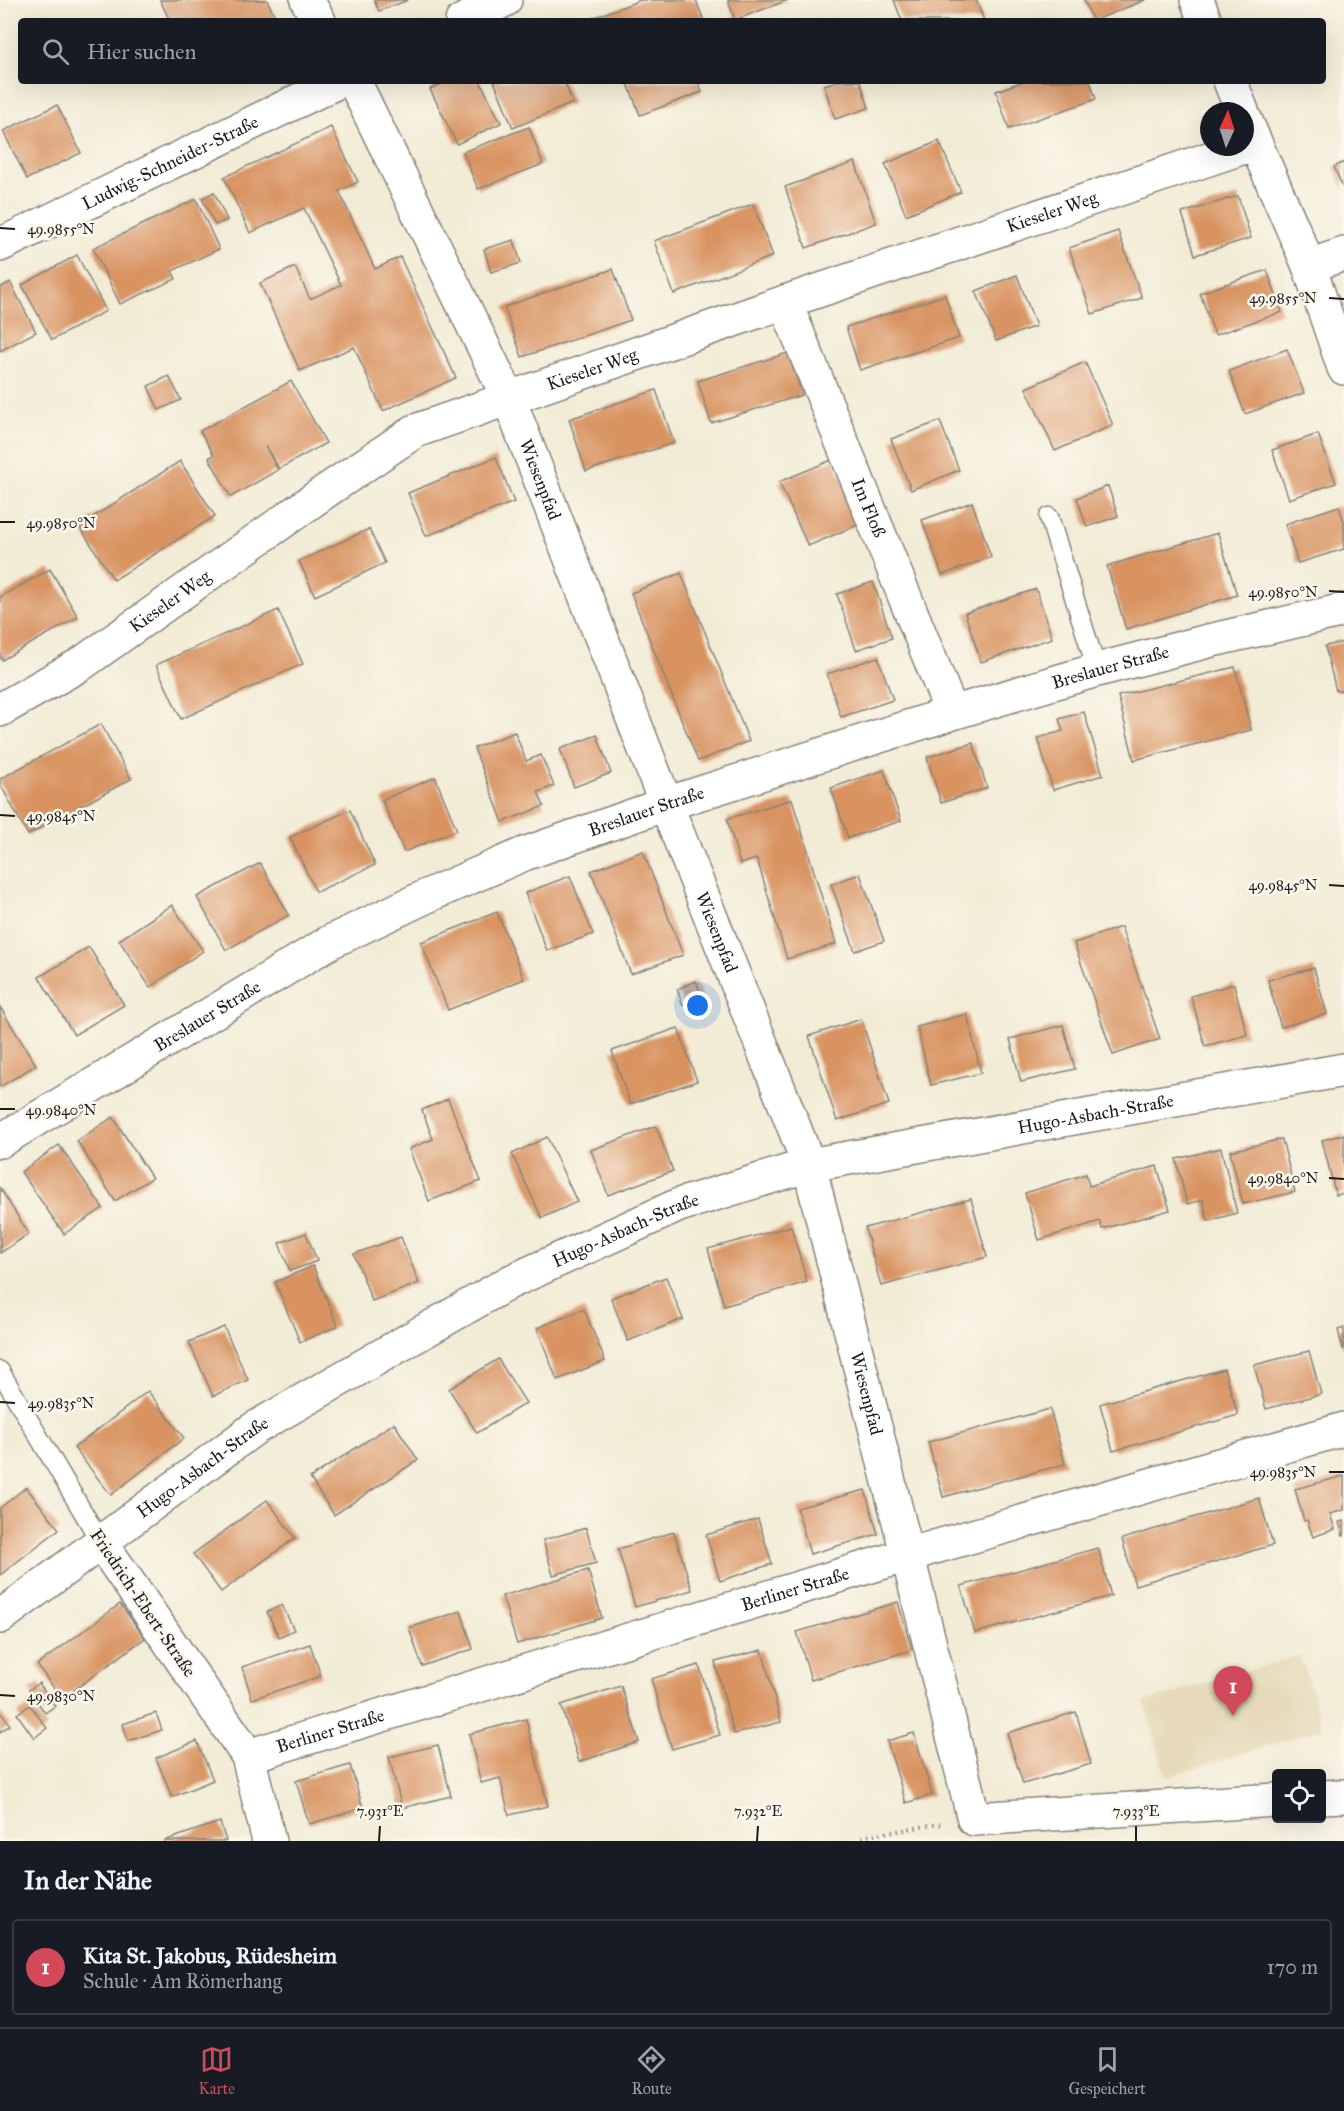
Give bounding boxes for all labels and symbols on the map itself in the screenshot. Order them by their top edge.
north arrow [1200,102,1254,156]
street label: Ludwig-Schneider-Straße [78,111,262,215]
street label: Kieseler Weg [1004,186,1101,237]
text: 49.9855°N [27,220,95,238]
text: 49.9855°N [1249,289,1317,307]
street label: Kieseler Weg [544,343,641,395]
street label: Wiesenpfad [515,436,566,523]
street label: Im Floß [847,475,890,540]
text: 49.9850°N [26,514,96,532]
street label: Kieseler Weg [125,565,216,637]
text: 49.9850°N [1248,583,1318,601]
street label: Breslauer Straße [1049,641,1171,694]
street label: Breslauer Straße [586,782,707,841]
text: 49.9845°N [26,807,96,825]
text: 49.9845°N [1248,876,1318,894]
street label: Wiesenpfad [691,889,743,976]
street label: Breslauer Straße [150,975,265,1057]
your location [683,991,712,1020]
street label: Hugo-Asbach-Straße [1016,1089,1175,1139]
text: 49.9840°N [26,1101,97,1119]
text: 49.9840°N [1248,1169,1319,1187]
street label: Hugo-Asbach-Straße [549,1189,701,1272]
street label: Wiesenpfad [846,1350,888,1437]
text: 49.9835°N [28,1394,95,1412]
street label: Hugo-Asbach-Straße [132,1412,272,1523]
text: 49.9835°N [1250,1463,1317,1481]
street label: Friedrich-Ebert-Straße [85,1525,201,1681]
street label: Berliner Straße [738,1562,852,1616]
pin: 1 [1214,1666,1252,1716]
text: 49.9830°N [27,1687,95,1705]
street label: Berliner Straße [274,1704,387,1758]
text: 7.931°E [356,1802,404,1820]
text: 7.932°E [734,1802,783,1820]
text: 7.933°E [1112,1802,1160,1820]

